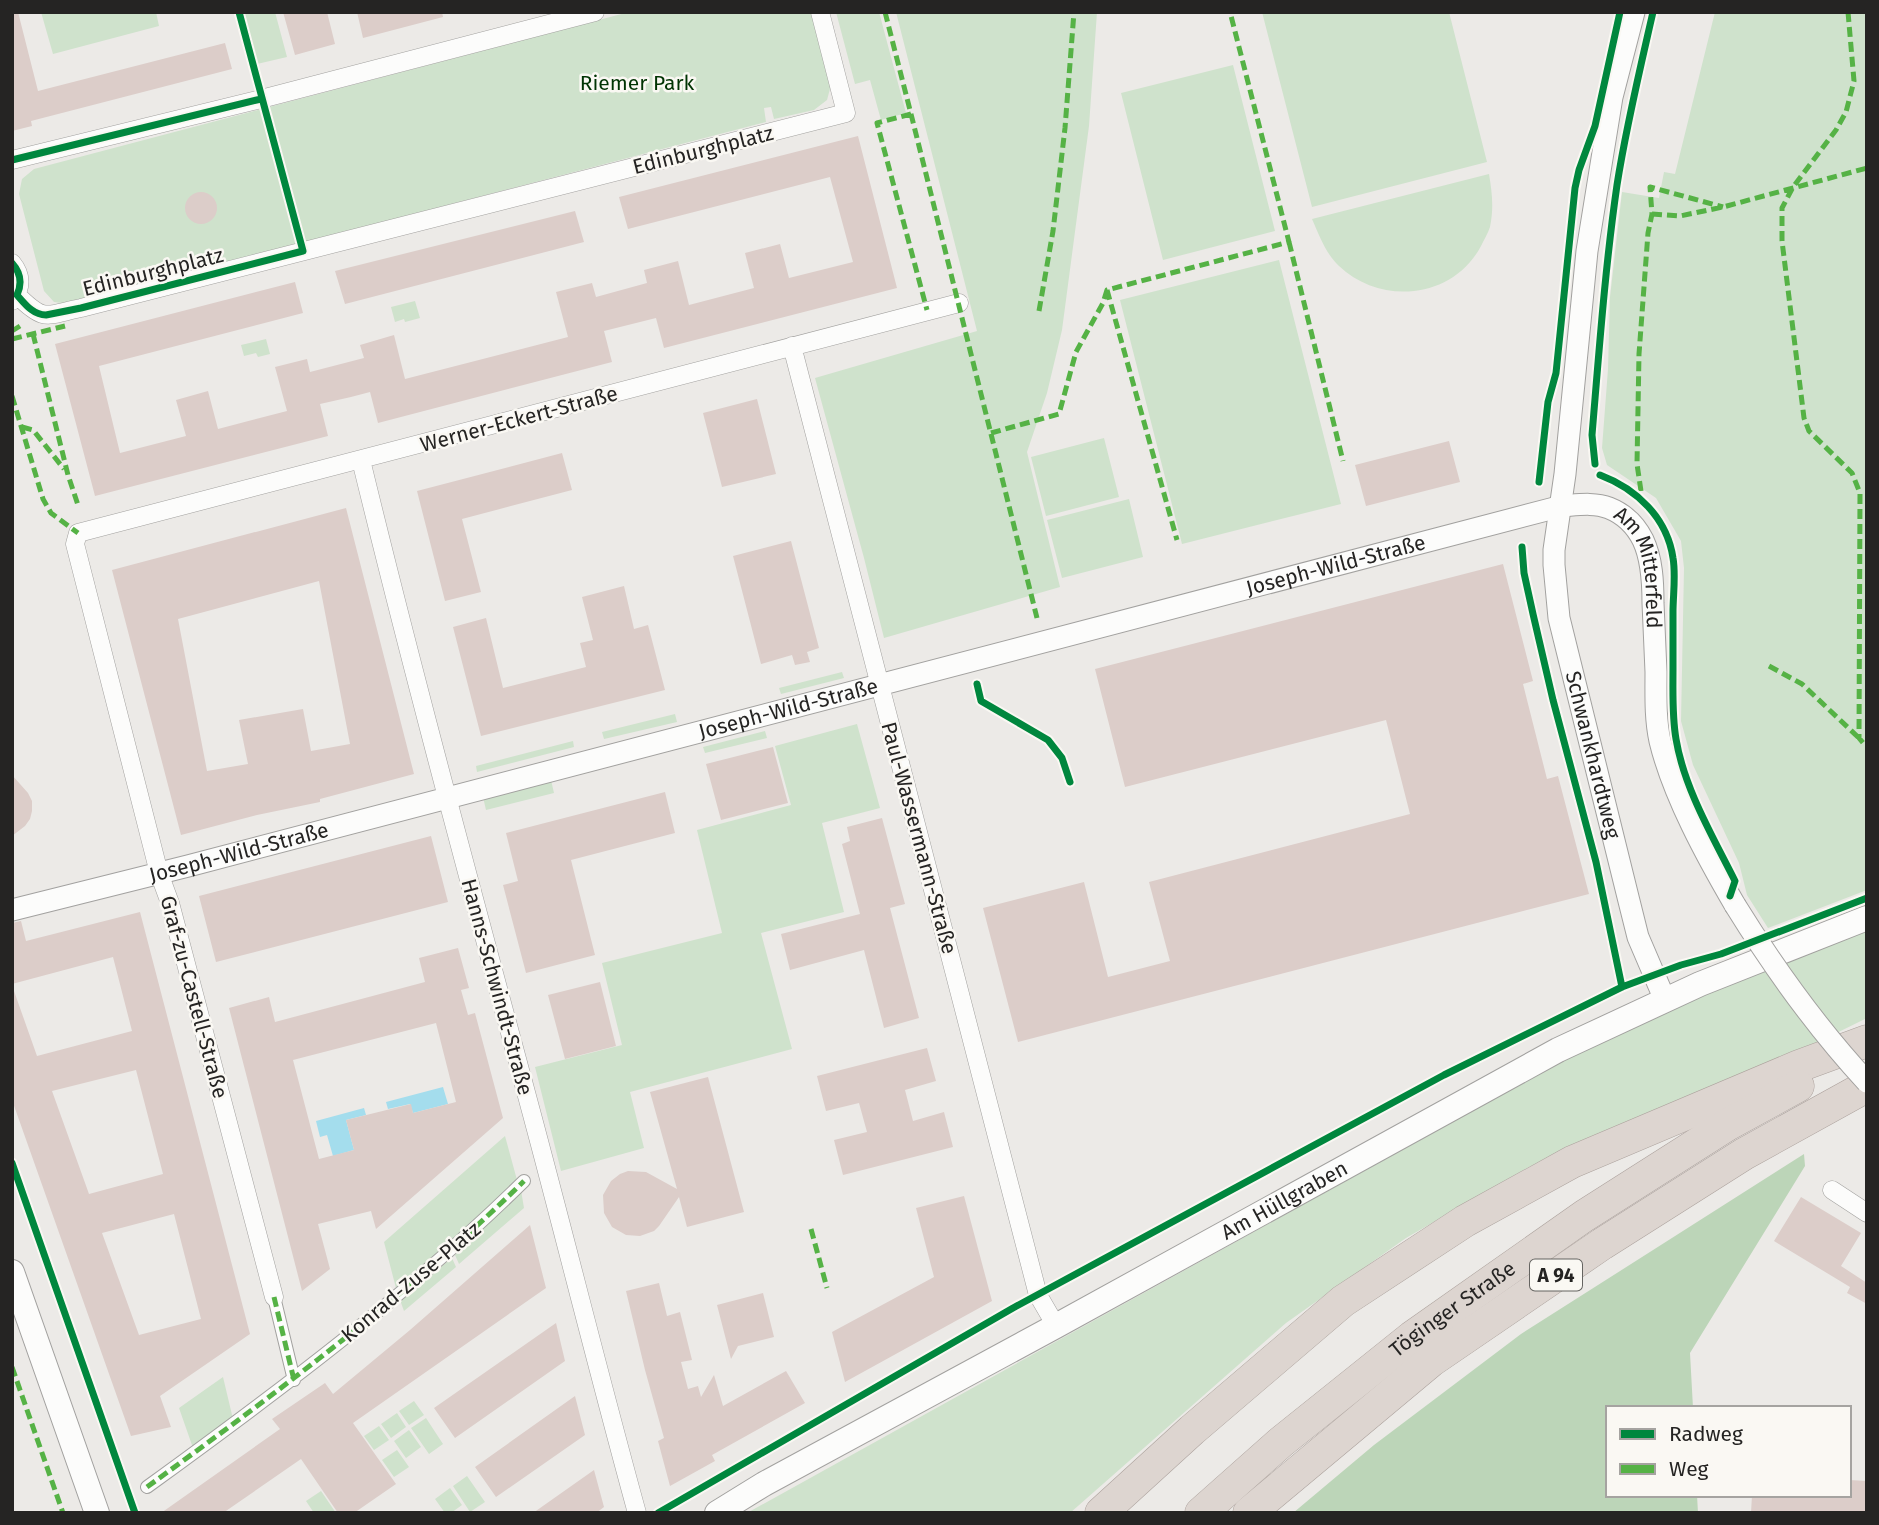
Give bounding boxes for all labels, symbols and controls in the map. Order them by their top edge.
park label: Riemer Park [580,70,695,96]
street label: Edinburghplatz [630,120,776,180]
street label: Edinburghplatz [80,242,226,302]
street label: Werner-Eckert-Straße [417,380,621,458]
street label: Am Mitterfeld [1609,501,1667,629]
street label: Joseph-Wild-Straße [1243,529,1428,601]
street label: Schwankhardtweg [1560,668,1626,842]
street label: Joseph-Wild-Straße [696,673,881,745]
street label: Paul-Wassermann-Straße [875,719,963,957]
street label: Joseph-Wild-Straße [146,817,331,888]
street label: Hanns-Schwindt-Straße [456,876,538,1098]
street label: Graf-zu-Castell-Straße [154,893,234,1101]
street label: Am Hüllgraben [1217,1155,1352,1246]
street label: Konrad-Zuse-Platz [336,1216,486,1348]
street label: Töginger Straße [1384,1255,1520,1363]
road number: A 94 [1530,1260,1582,1290]
legend [1606,1406,1851,1497]
text: Radweg [1669,1421,1743,1447]
text: Weg [1669,1456,1709,1482]

